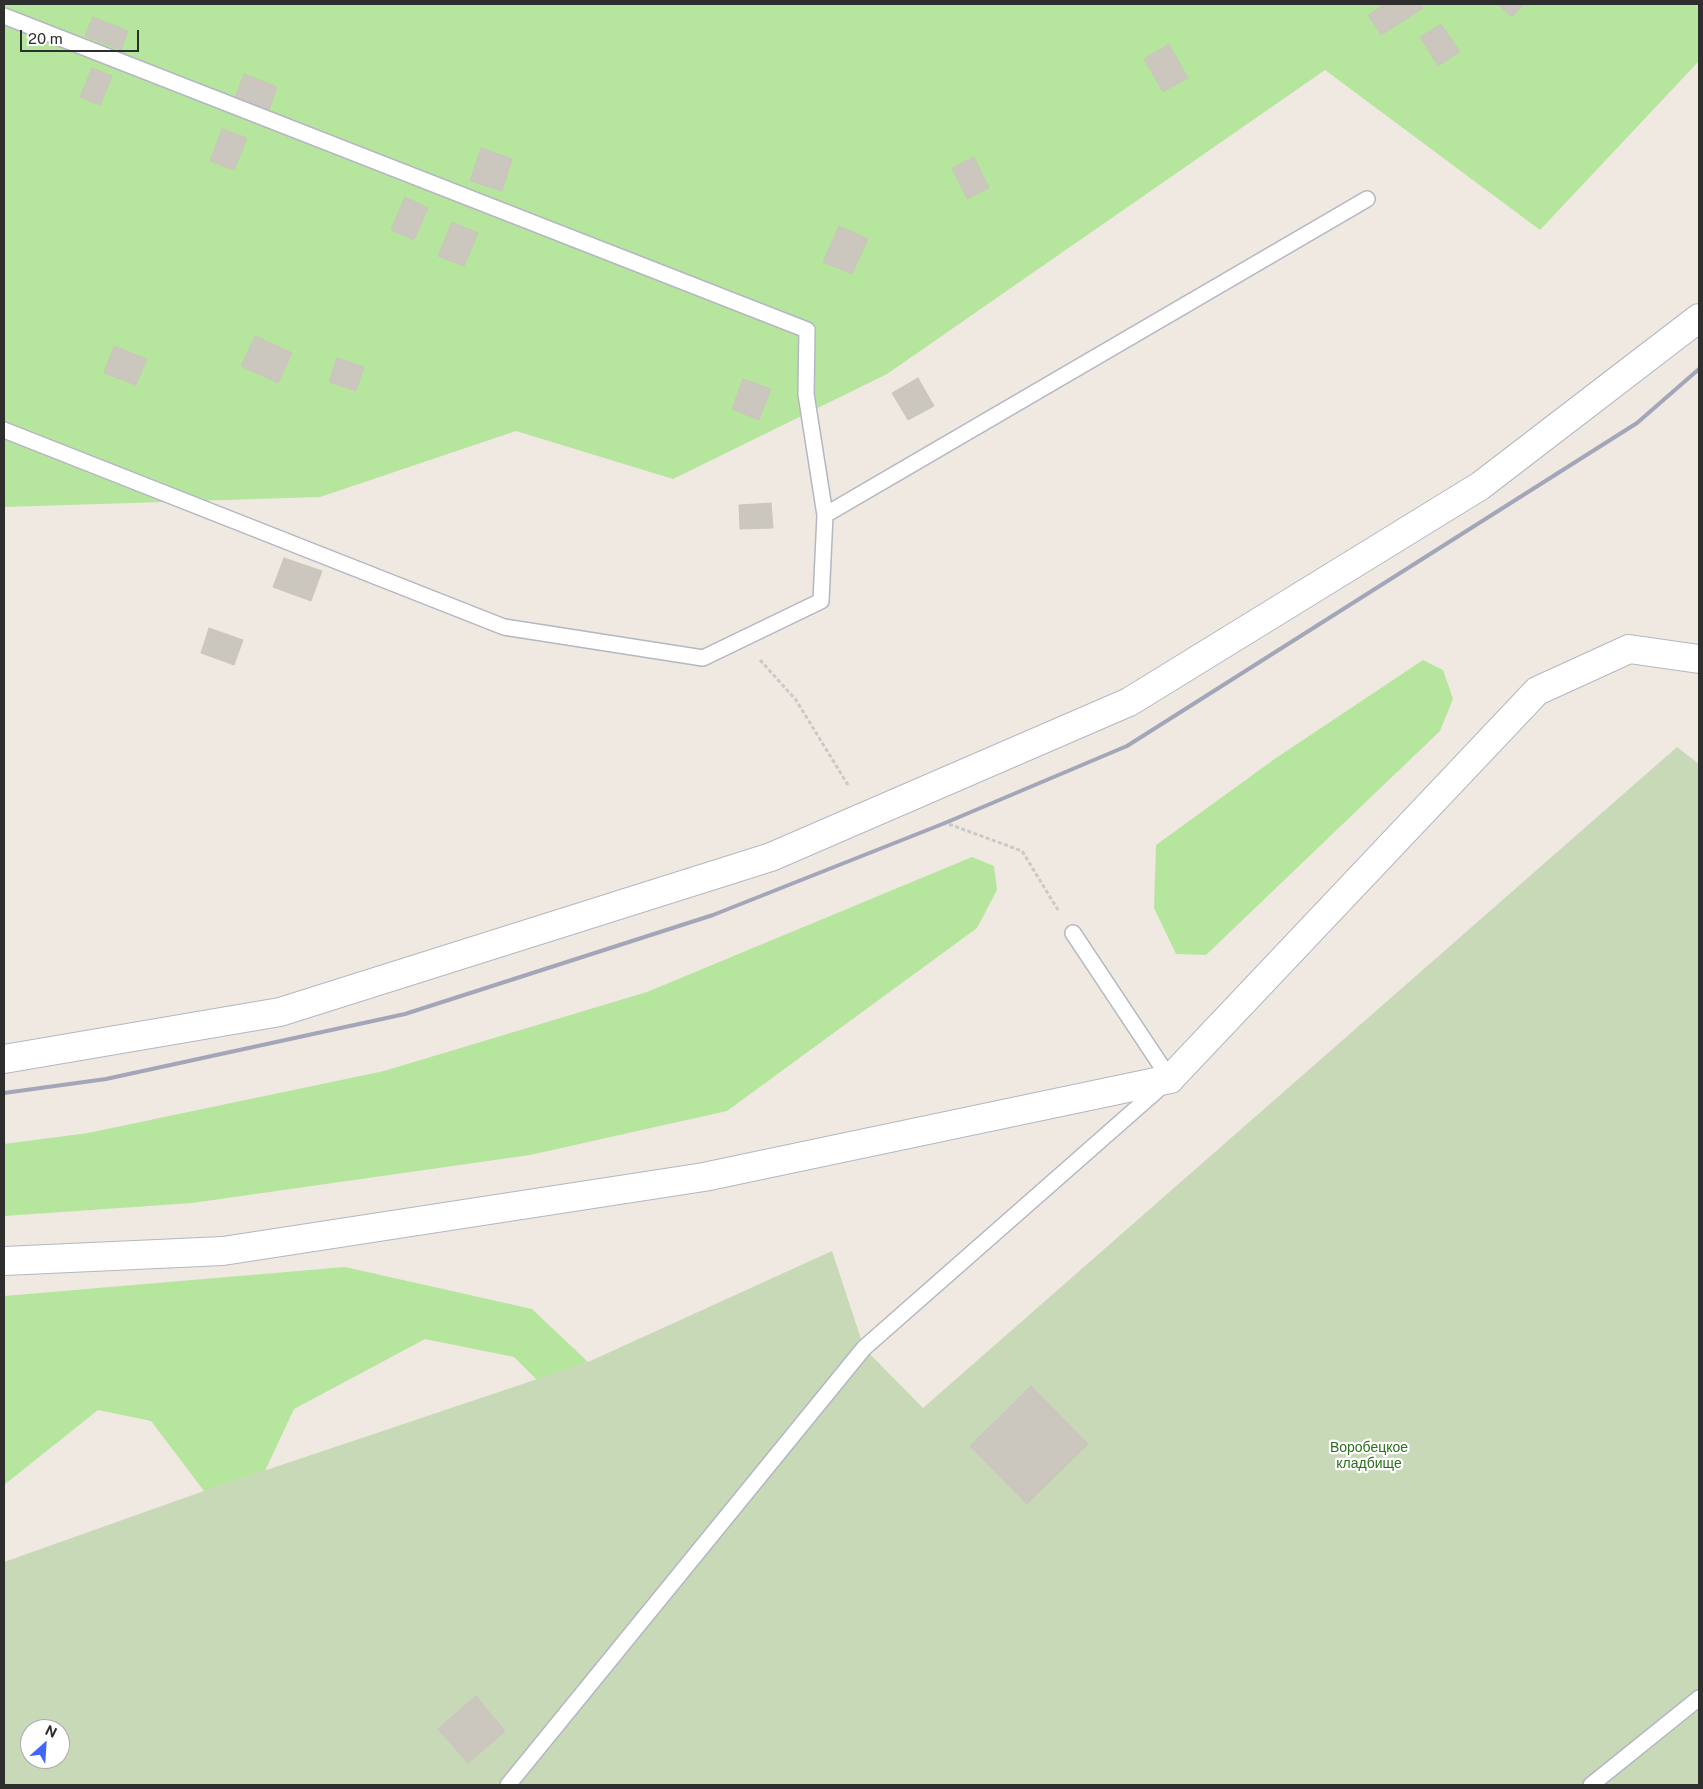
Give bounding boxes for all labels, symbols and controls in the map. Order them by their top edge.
scale bar [22,20,141,52]
text: 20 m [28,30,63,47]
park label: Воробецкое кладбище [1330,1440,1408,1472]
north arrow [20,1719,70,1769]
text: N [43,1722,60,1741]

